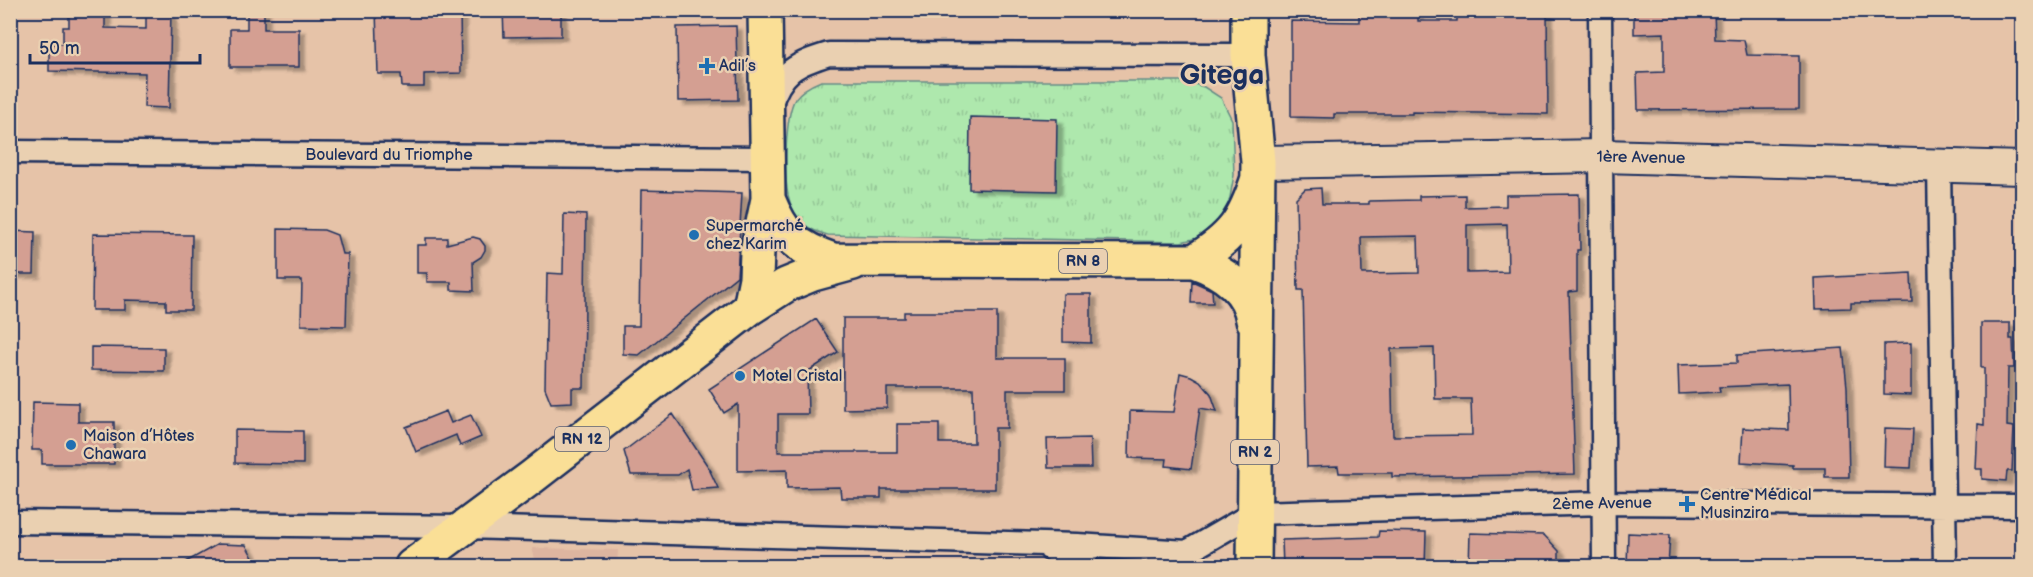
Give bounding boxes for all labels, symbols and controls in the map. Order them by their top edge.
scale bar [30,27,200,65]
text: 50 m [39,38,80,59]
place label: Adil’s [719,57,756,76]
marker: Adil’s [700,59,714,73]
district label: Gitega [1180,59,1264,92]
street label: Boulevard du Triomphe [305,146,473,165]
street label: 1ère Avenue [1596,148,1686,168]
place label: Supermarché chez Karim [706,217,804,254]
marker: Supermarché chez Karim [687,228,701,242]
road number: RN 8 [1059,249,1107,273]
place label: Motel Cristal [752,367,842,386]
marker: Motel Cristal [733,369,747,383]
place label: Maison d’Hôtes Chawara [83,427,195,464]
road number: RN 12 [555,427,609,451]
marker: Maison d’Hôtes Chawara [64,438,78,452]
road number: RN 2 [1231,440,1279,464]
place label: Centre Médical Musinzira [1700,486,1812,523]
street label: 2ème Avenue [1552,494,1653,514]
marker: Centre Médical Musinzira [1678,495,1696,513]

